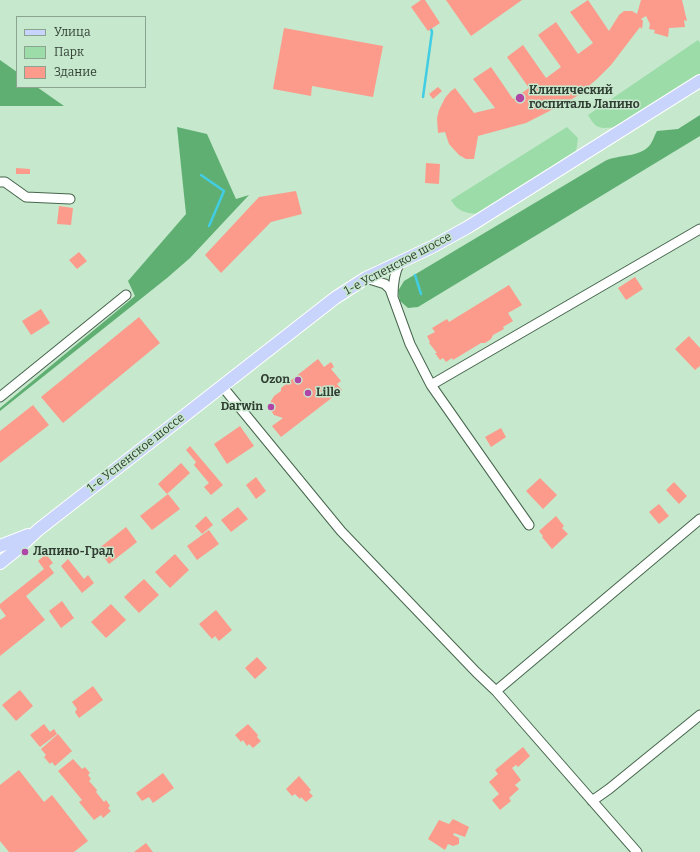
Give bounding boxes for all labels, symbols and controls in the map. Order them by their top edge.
legend [16,16,146,88]
text: Улица [54,25,90,39]
text: Парк [54,45,84,59]
text: Здание [54,65,97,79]
place label: Клинический госпиталь Лапино [529,84,640,112]
marker: Клинический госпиталь Лапино [514,92,526,104]
street label: 1-е Успенское шоссе [342,230,454,298]
place label: Ozon [261,373,290,387]
marker: Ozon [293,375,303,385]
place label: Lille [316,386,340,400]
marker: Lille [303,388,313,398]
place label: Darwin [221,400,263,414]
marker: Darwin [266,402,276,412]
street label: 1-е Успенское шоссе [85,411,187,495]
place label: Лапино-Град [33,545,113,559]
marker: Лапино-Град [20,547,30,557]

